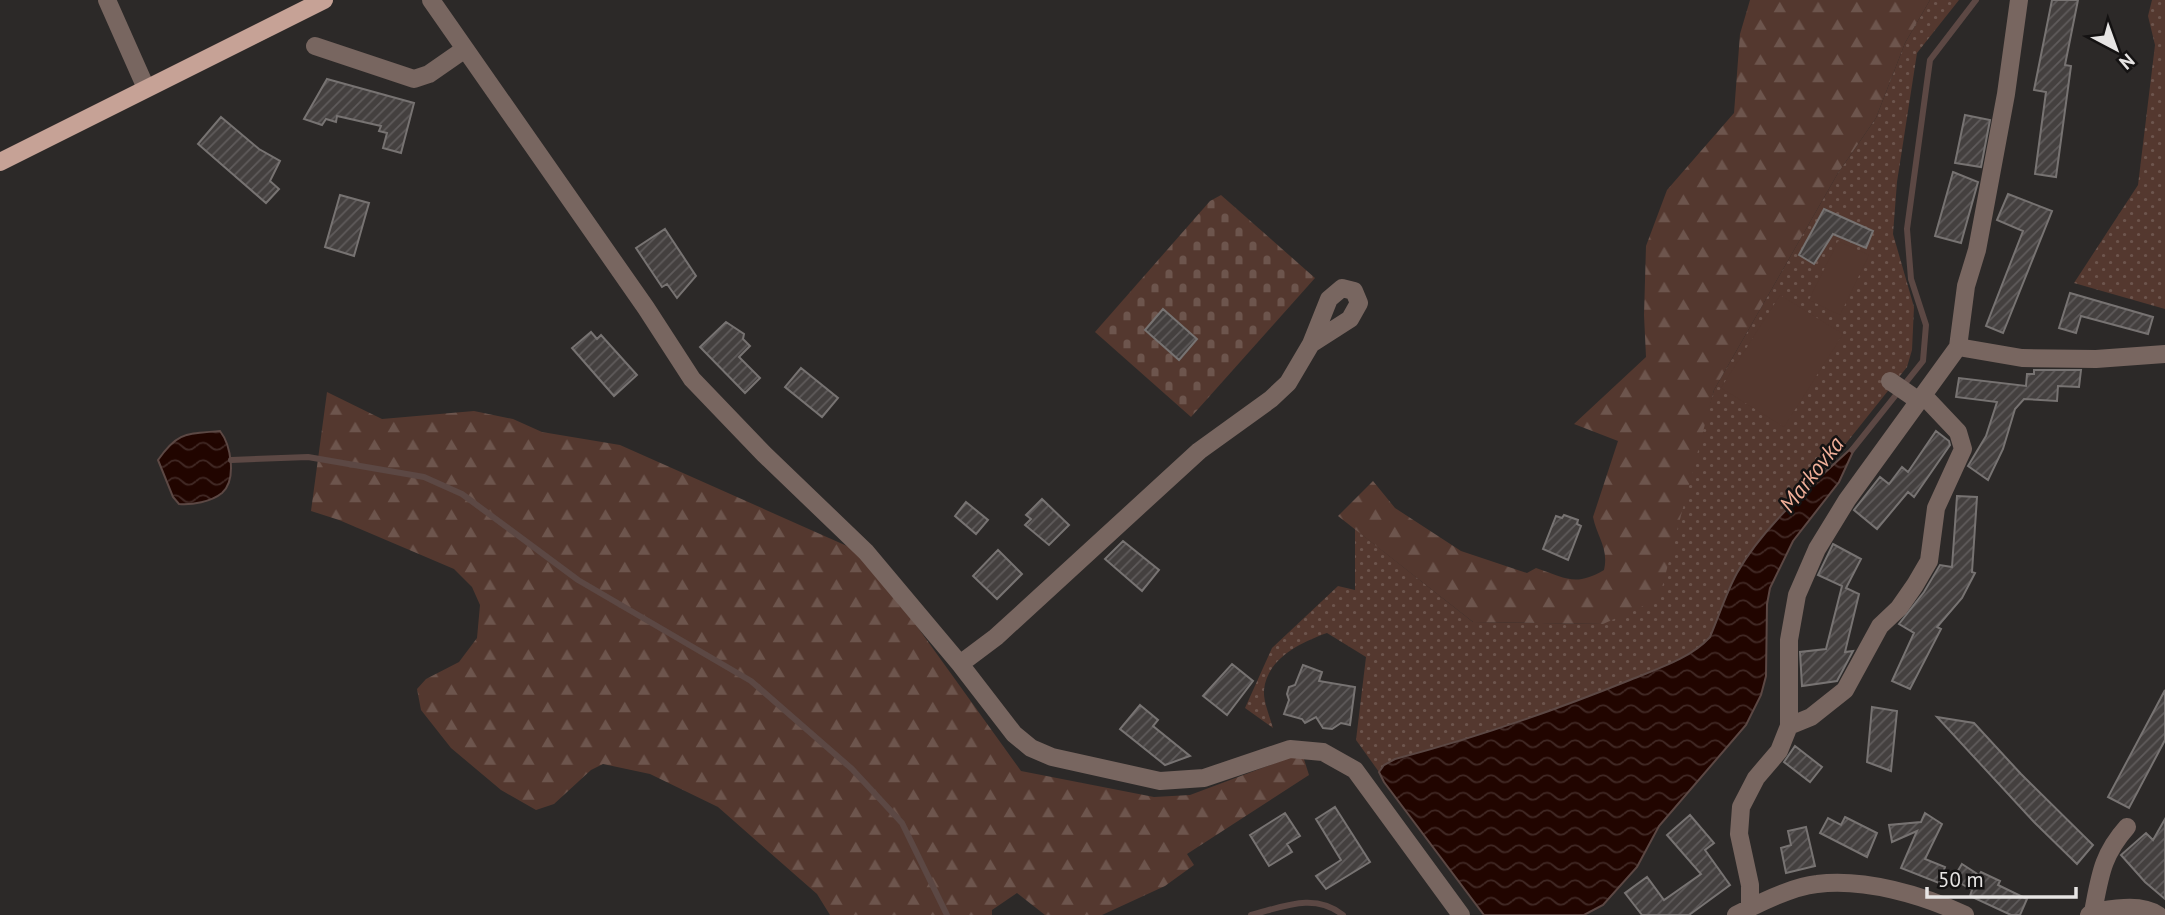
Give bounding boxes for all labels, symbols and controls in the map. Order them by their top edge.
north arrow [2081,14,2151,84]
text: N [2115,49,2140,75]
water label: Markovka [1772,430,1850,518]
scale bar [1927,856,2076,900]
text: 50 m [1938,866,1984,893]

